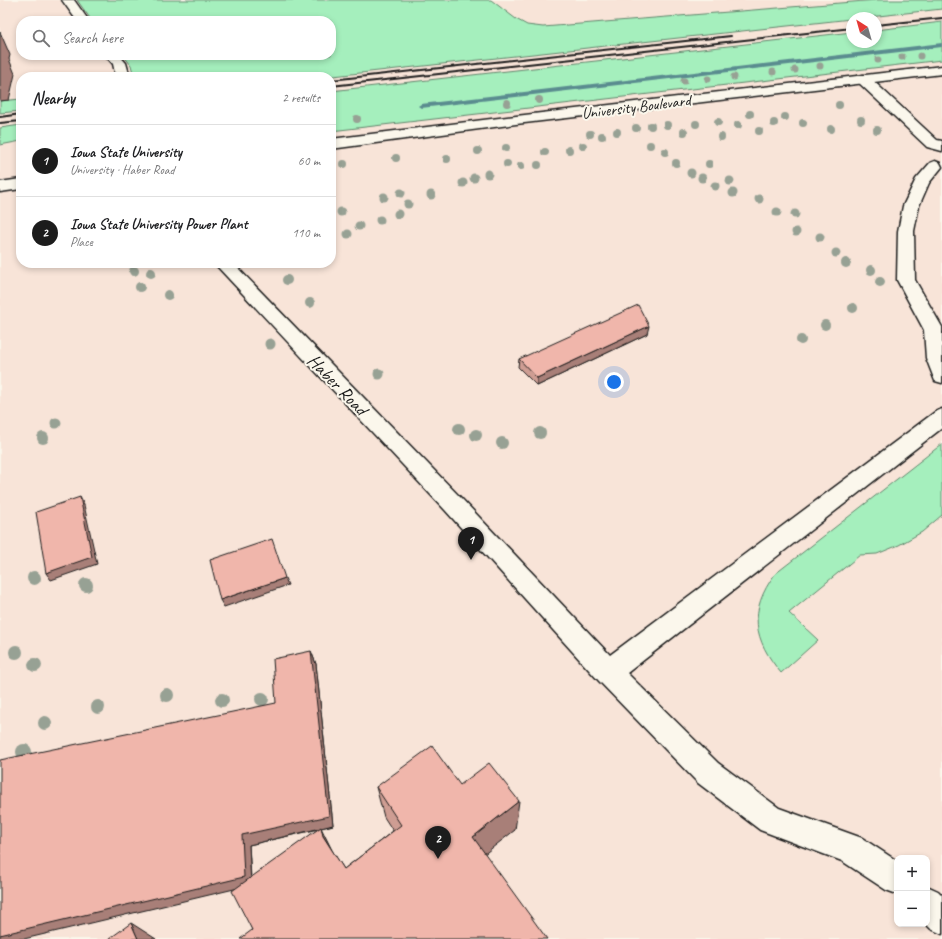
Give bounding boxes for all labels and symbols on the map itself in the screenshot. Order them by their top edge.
north arrow [846,12,882,48]
street label: University Boulevard [581,90,694,124]
street label: Haber Road [302,349,374,422]
your location [604,372,624,392]
pin: 1 [458,527,484,560]
pin: 2 [425,826,451,859]

